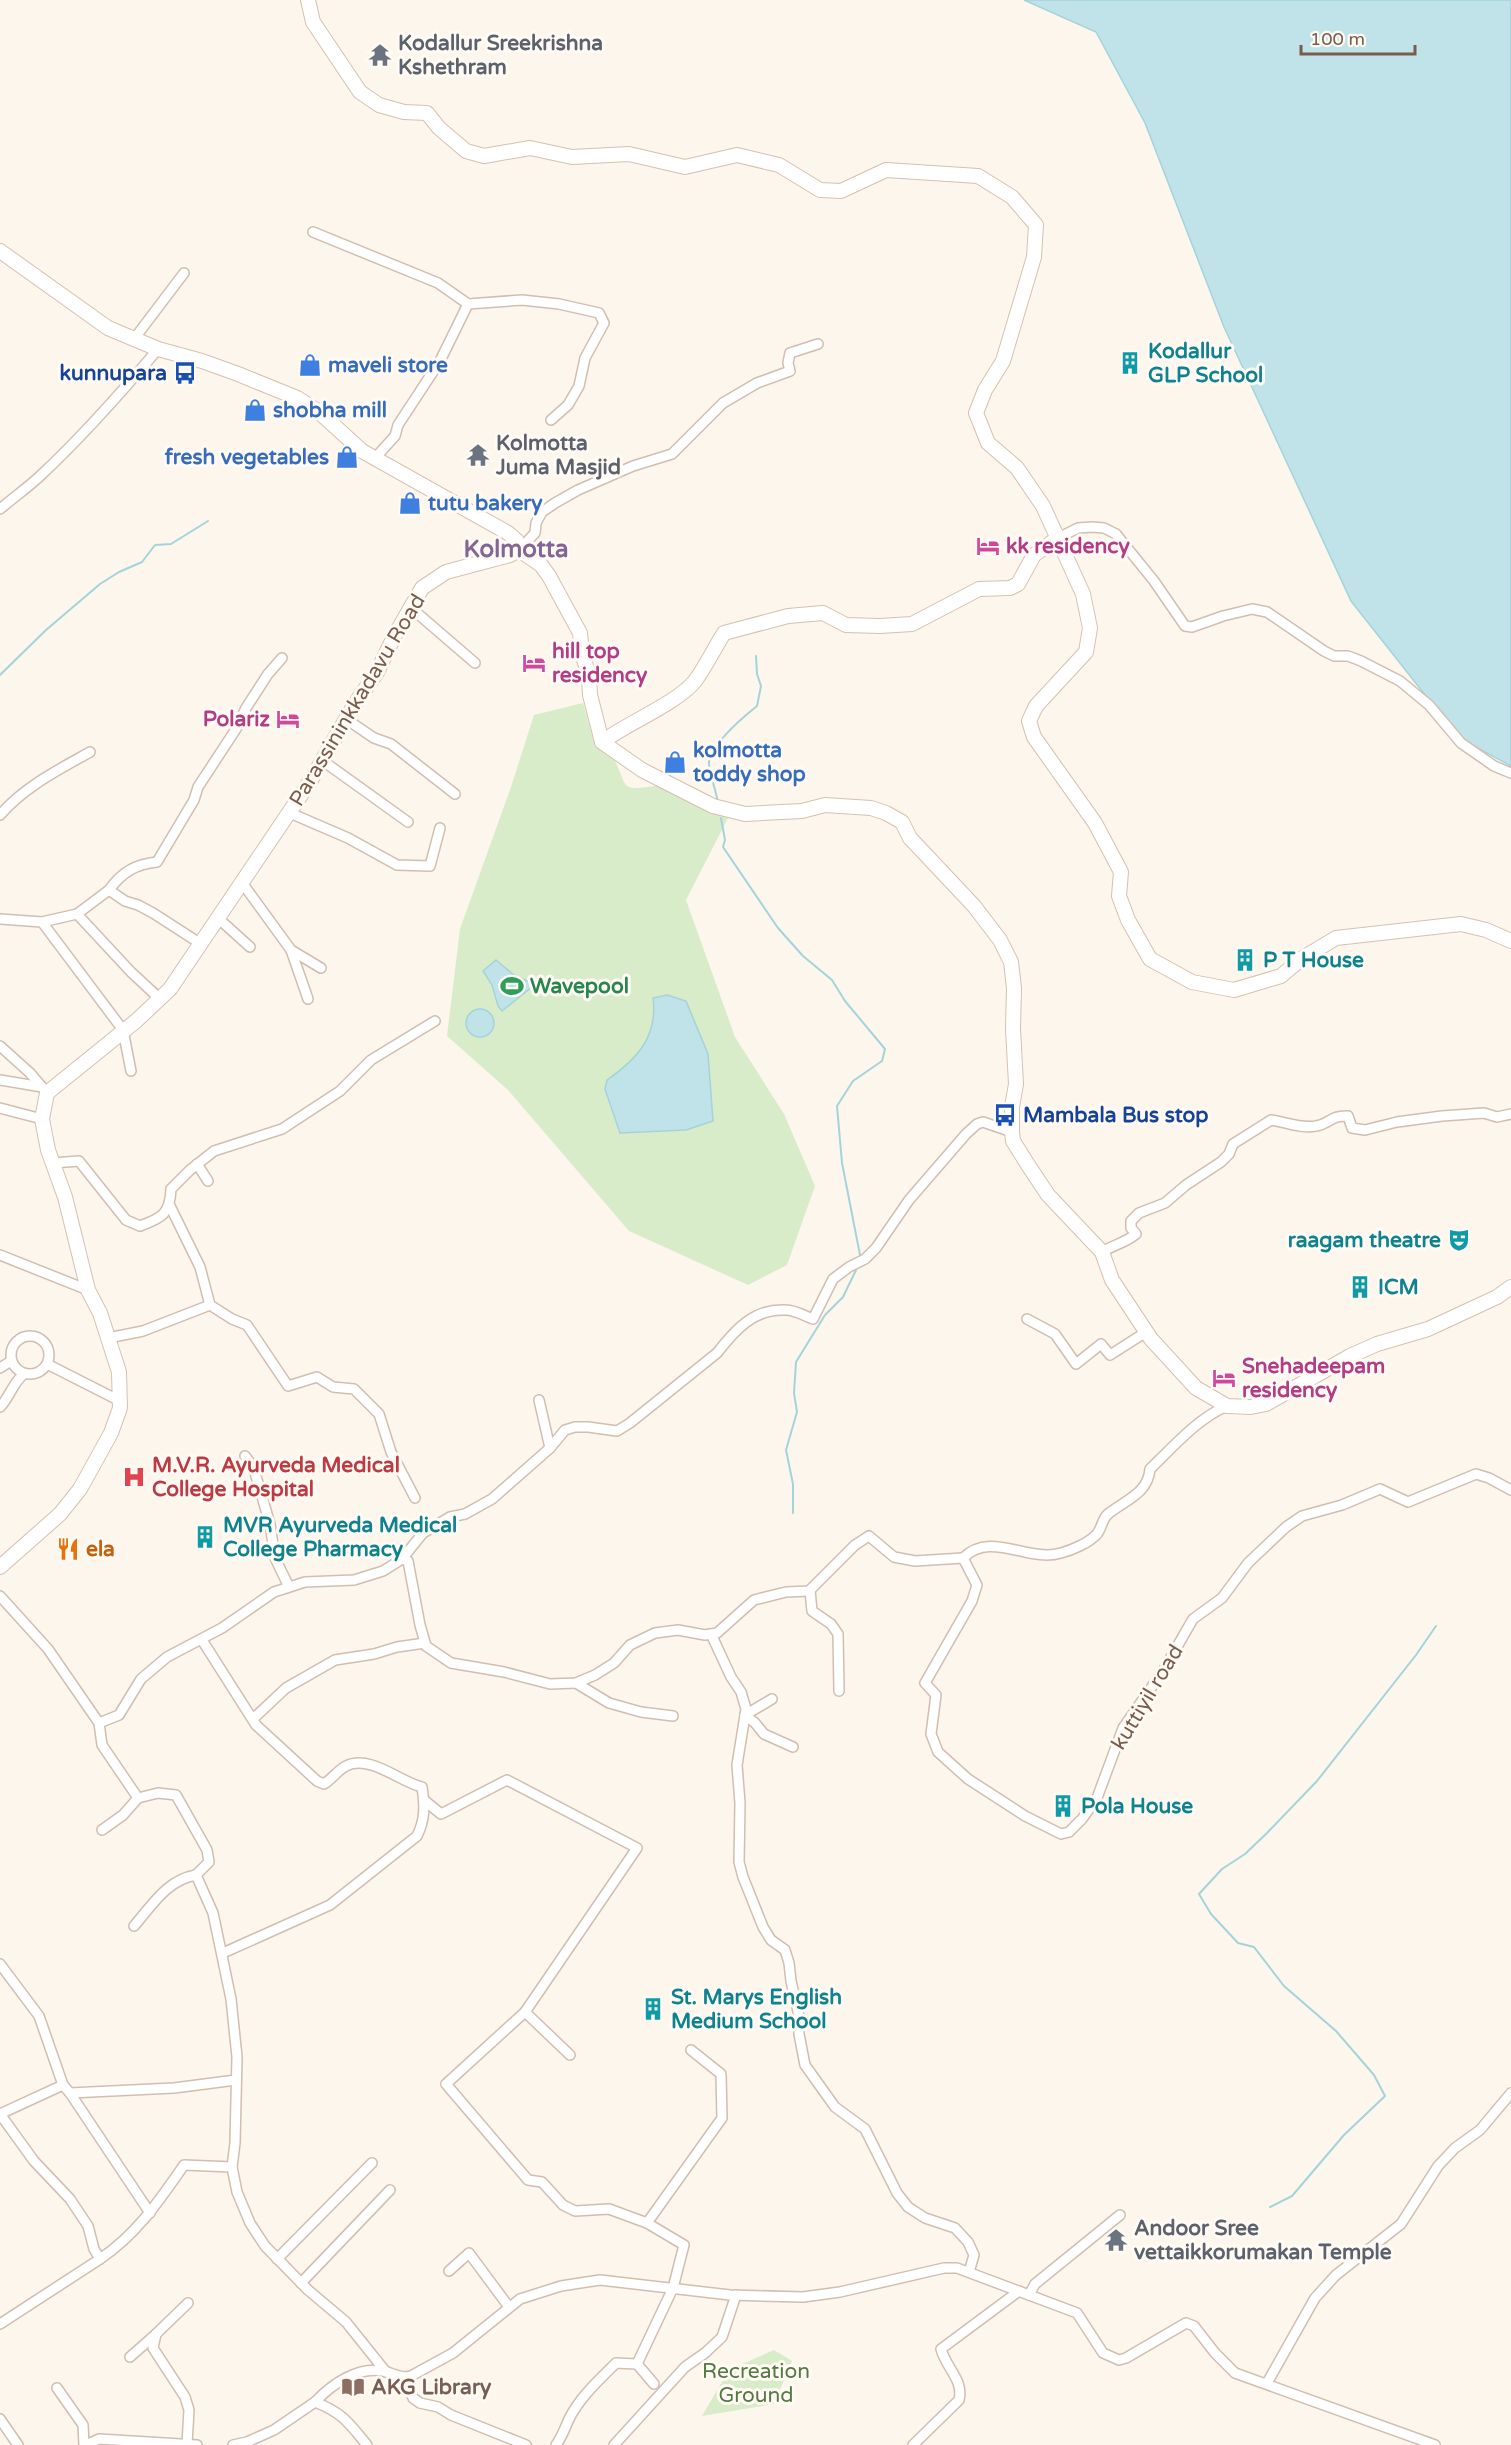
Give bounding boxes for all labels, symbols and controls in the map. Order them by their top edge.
scale bar [1301,18,1415,56]
text: 100 m [1310,28,1365,50]
place label: Kodallur Sreekrishna Kshethram [398,31,603,80]
temple icon: Kodallur Sreekrishna Kshethram [367,42,393,68]
place label: Kodallur GLP School [1148,339,1263,388]
building icon: Kodallur GLP School [1117,350,1143,376]
shop icon: maveli store [297,352,323,378]
place label: maveli store [328,353,448,378]
bus stop icon: kunnupara [172,360,198,386]
place label: kunnupara [60,361,167,386]
shop icon: shobha mill [242,397,268,423]
place label: shobha mill [273,398,387,423]
place label: Kolmotta Juma Masjid [495,431,621,480]
temple icon: Kolmotta Juma Masjid [465,442,491,468]
shop icon: fresh vegetables [334,444,360,470]
place label: fresh vegetables [165,445,329,470]
shop icon: tutu bakery [397,490,423,516]
place label: tutu bakery [428,491,543,516]
hotel icon: kk residency [975,533,1001,559]
place label: kk residency [1006,534,1130,559]
district label: Kolmotta [464,535,569,564]
street label: Parassininkkadavu Road [284,590,431,811]
place label: hill top residency [552,639,648,688]
hotel icon: hill top residency [521,650,547,676]
hotel icon: Polariz [275,706,301,732]
place label: Polariz [203,707,271,732]
place label: kolmotta toddy shop [693,738,806,787]
shop icon: kolmotta toddy shop [662,749,688,775]
building icon: P T House [1232,947,1258,973]
place label: P T House [1263,948,1364,973]
sports icon: Wavepool [499,973,525,999]
place label: Wavepool [530,974,629,999]
bus stop icon: Mambala Bus stop [992,1102,1018,1128]
place label: Mambala Bus stop [1023,1103,1209,1128]
theatre icon: raagam theatre [1446,1227,1472,1253]
place label: raagam theatre [1288,1228,1441,1253]
building icon: ICM [1347,1274,1373,1300]
place label: ICM [1378,1275,1419,1300]
place label: Snehadeepam residency [1242,1354,1385,1403]
hotel icon: Snehadeepam residency [1211,1365,1237,1391]
place label: M.V.R. Ayurveda Medical College Hospital [152,1453,400,1502]
hospital icon: M.V.R. Ayurveda Medical College Hospital [121,1464,147,1490]
place label: MVR Ayurveda Medical College Pharmacy [223,1513,457,1562]
building icon: MVR Ayurveda Medical College Pharmacy [192,1524,218,1550]
restaurant icon: ela [55,1536,81,1562]
place label: ela [86,1537,115,1562]
street label: kuttiyil road [1106,1640,1189,1754]
building icon: Pola House [1050,1793,1076,1819]
place label: Pola House [1081,1794,1193,1819]
place label: St. Marys English Medium School [671,1985,842,2034]
building icon: St. Marys English Medium School [640,1996,666,2022]
place label: Andoor Sree vettaikkorumakan Temple [1134,2216,1392,2265]
temple icon: Andoor Sree vettaikkorumakan Temple [1103,2227,1129,2253]
park label: Recreation Ground [702,2359,810,2408]
library icon: AKG Library [340,2374,366,2400]
place label: AKG Library [371,2375,492,2400]

